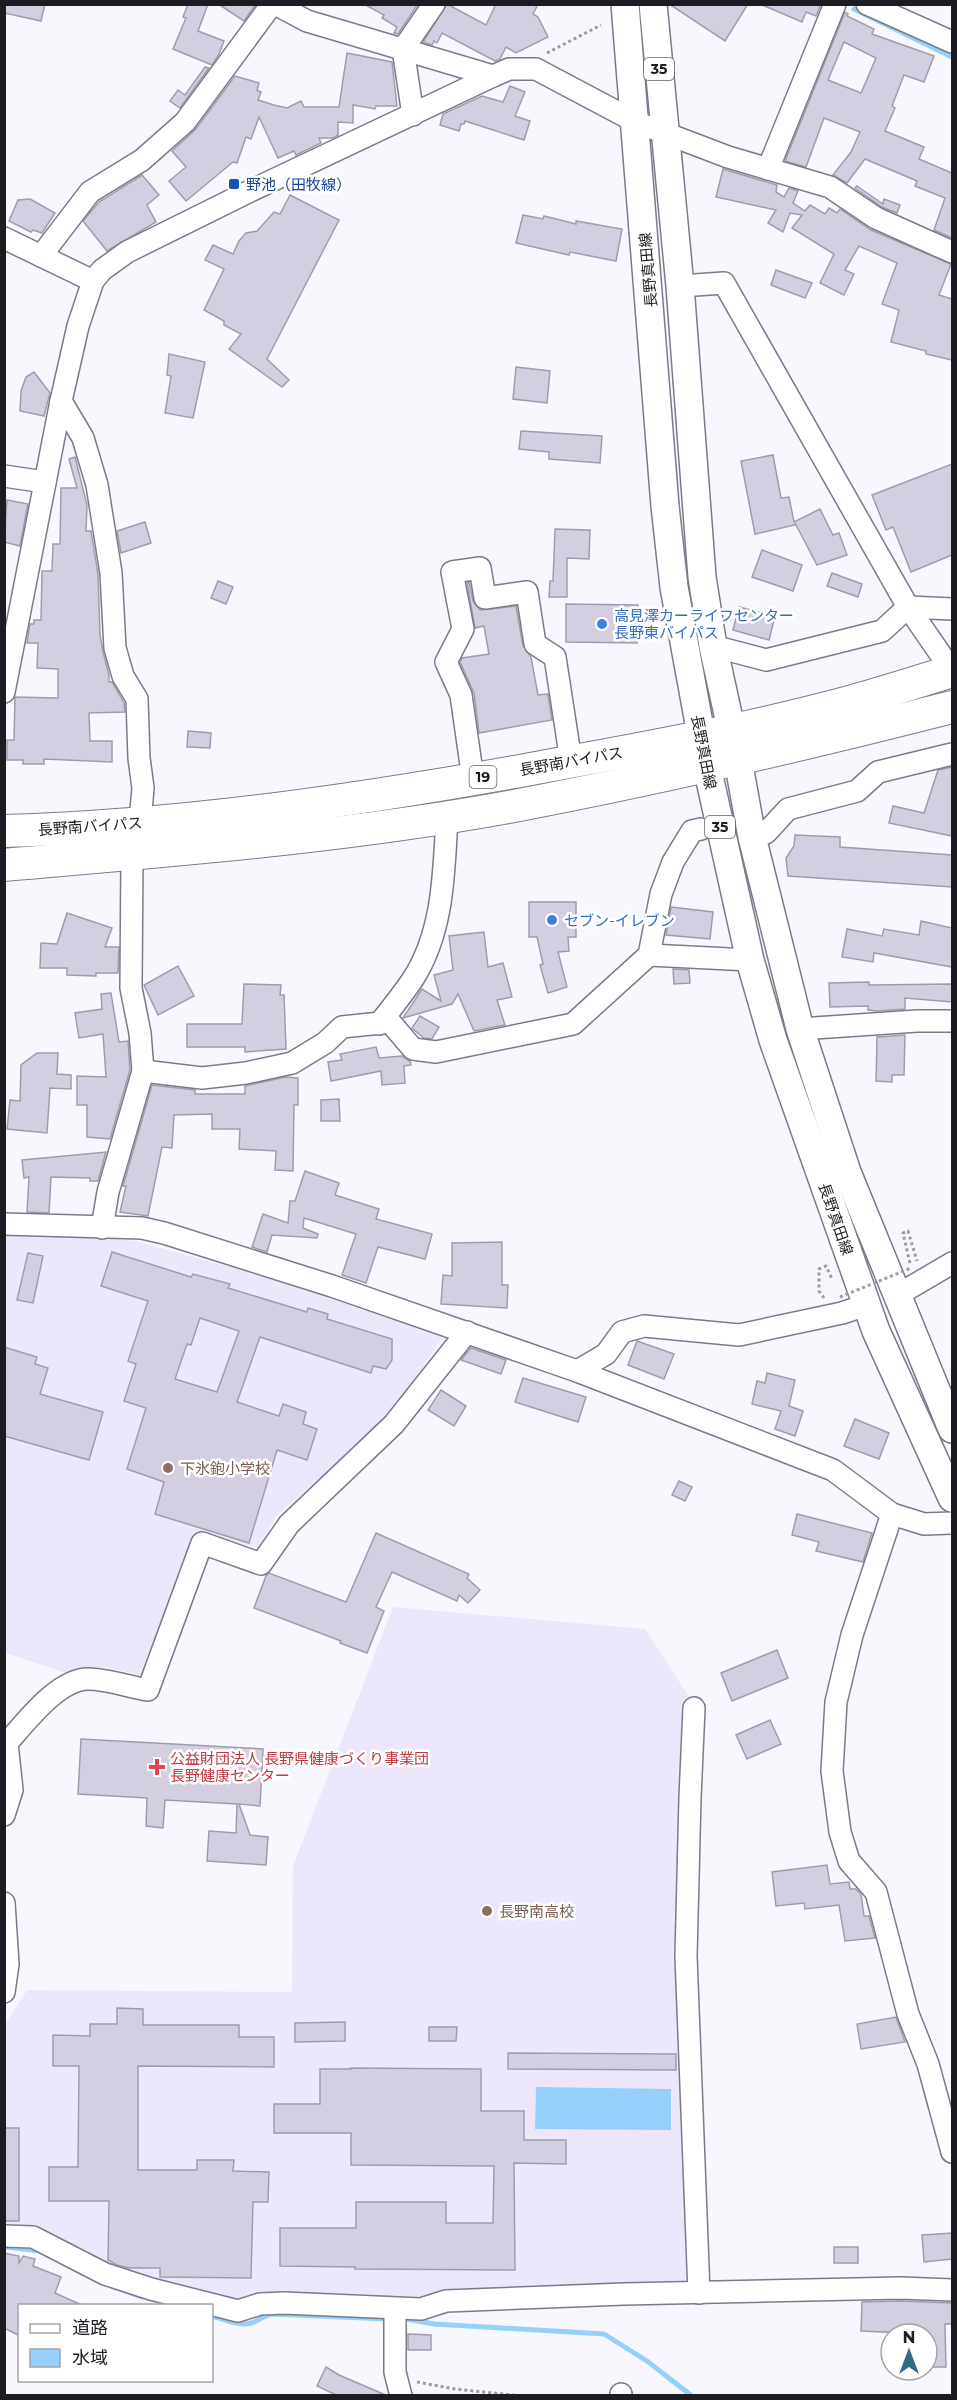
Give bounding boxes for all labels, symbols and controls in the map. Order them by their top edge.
road number: 35 [644,58,674,80]
place label: 野池（田牧線） [246,175,351,194]
marker: 野池（田牧線） [227,177,241,191]
street label: 長野真田線 [635,232,661,308]
place label: 高見澤カーライフセンター 長野東バイパス [614,606,794,642]
marker: 高見澤カーライフセンター 長野東バイパス [595,617,609,631]
street label: 長野真田線 [688,713,720,791]
street label: 長野南バイパス [518,743,624,779]
road number: 19 [470,766,496,788]
street label: 長野南バイパス [37,813,143,839]
road number: 35 [705,816,735,838]
place label: セブン-イレブン [564,911,675,930]
marker: セブン-イレブン [545,913,559,927]
street label: 長野真田線 [815,1180,857,1258]
place label: 下氷鉋小学校 [180,1459,270,1478]
marker: 下氷鉋小学校 [161,1461,175,1475]
place label: 公益財団法人 長野県健康づくり事業団 長野健康センター [170,1749,429,1785]
marker: 公益財団法人 長野県健康づくり事業団 長野健康センター [148,1758,166,1776]
place label: 長野南高校 [499,1902,574,1921]
marker: 長野南高校 [480,1904,494,1918]
legend [18,2304,213,2382]
text: 道路 [72,2317,108,2339]
north arrow [879,2322,939,2382]
text: N [903,2328,915,2347]
text: 水域 [72,2347,108,2369]

